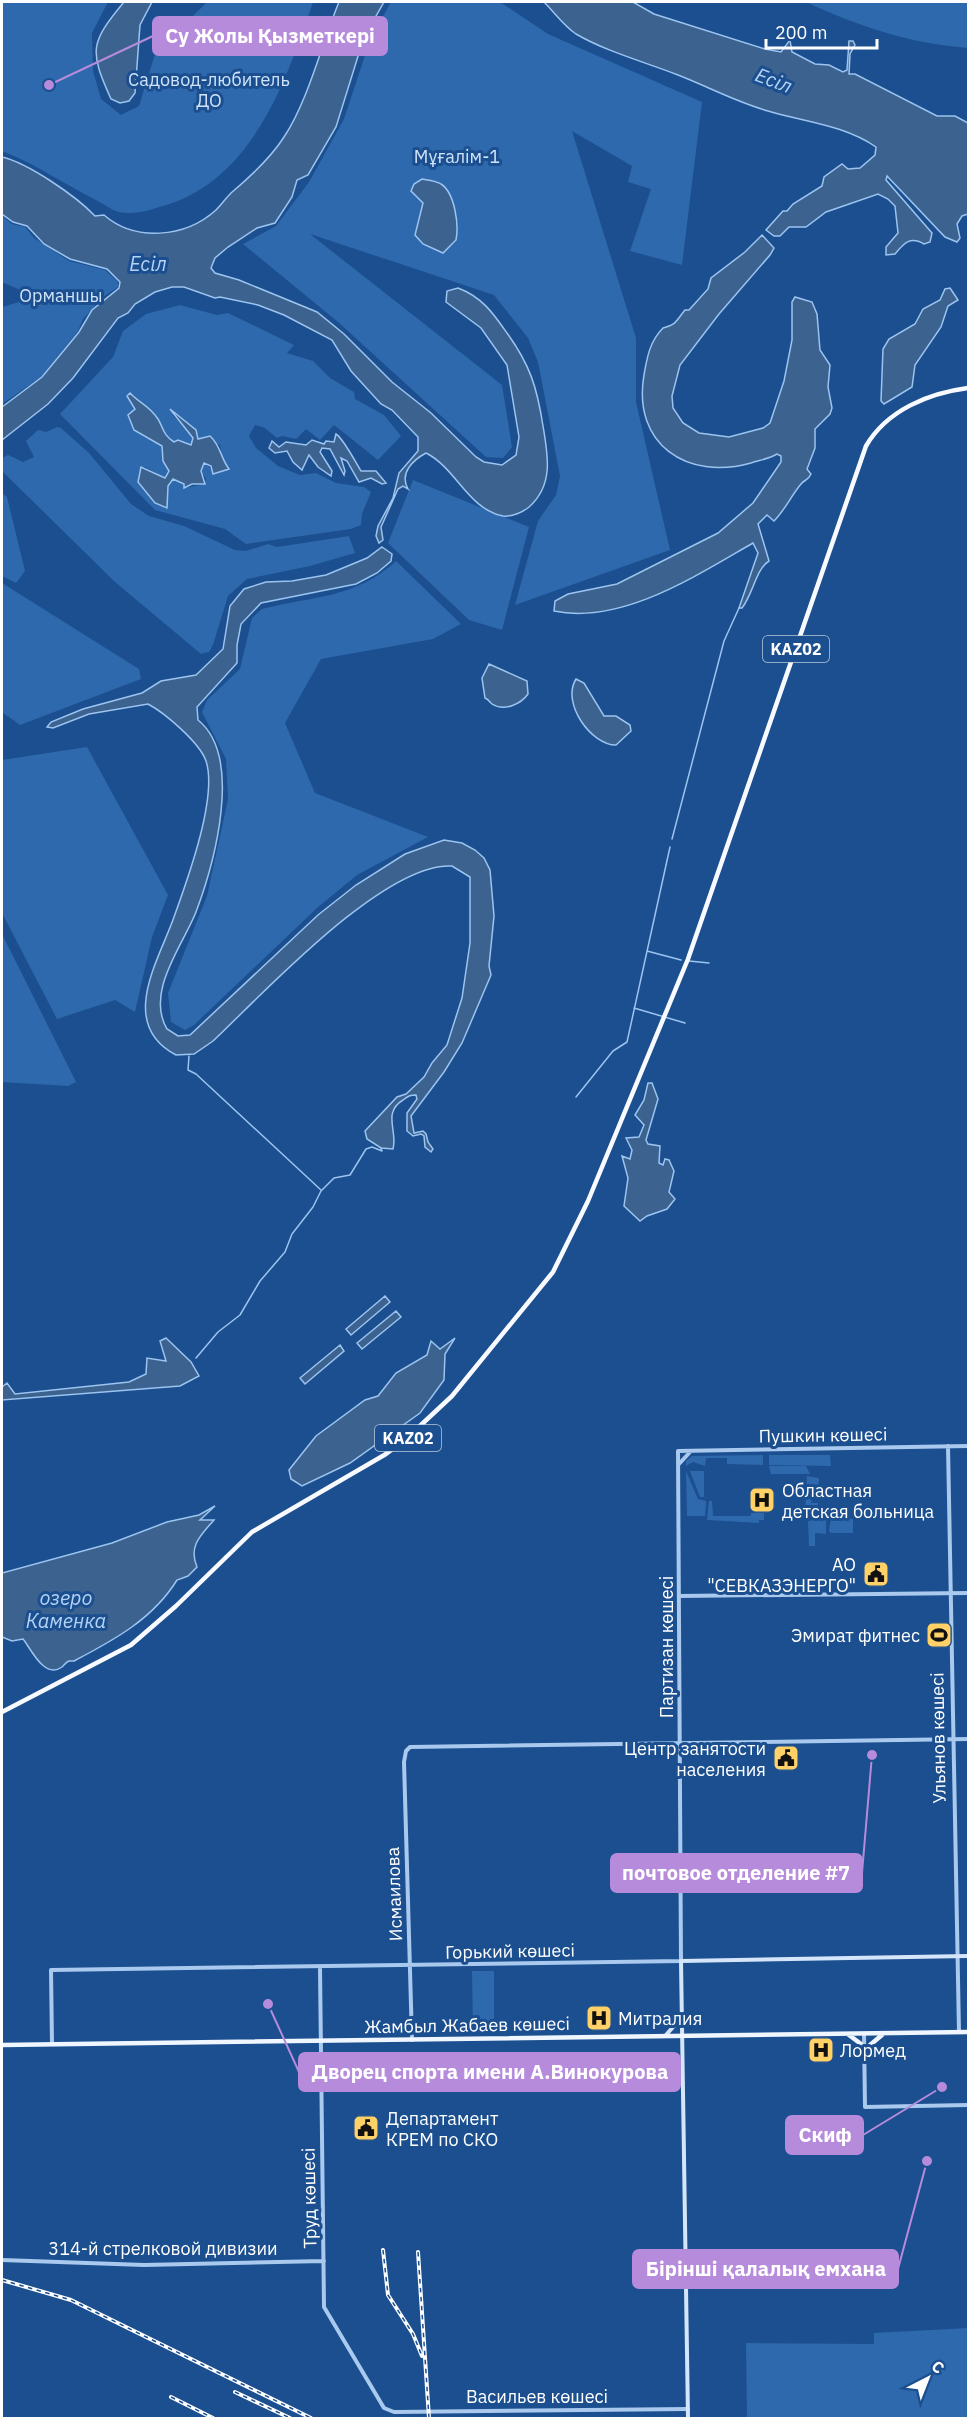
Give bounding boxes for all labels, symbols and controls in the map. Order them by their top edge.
scale bar [766,12,877,50]
callout: Су Жолы Қызметкері [153,17,387,55]
text: 200 m [775,21,827,44]
text: Су Жолы Қызметкері [165,22,375,49]
water label: Есіл [752,61,797,99]
park label: Садовод-любитель ДО [128,68,290,112]
park label: Мұғалім-1 [414,145,500,168]
water label: Есіл [129,250,167,277]
park label: Орманшы [19,284,103,307]
road number: KAZ02 [763,636,829,662]
street label: Пушкин көшесі [758,1422,888,1448]
road number: KAZ02 [375,1425,441,1451]
place label: Областная детская больница [782,1479,935,1523]
hospital icon: Областная детская больница [747,1485,777,1515]
place label: АО "СЕВКАЗЭНЕРГО" [707,1553,856,1597]
public building icon: АО "СЕВКАЗЭНЕРГО" [861,1559,891,1589]
street label: Партизан көшесі [655,1576,678,1718]
water label: озеро Каменка [26,1584,106,1634]
sports icon: Эмират фитнес [924,1620,954,1650]
place label: Эмират фитнес [791,1624,920,1647]
street label: Ульянов көшесі [925,1672,951,1804]
place label: Центр занятости населения [624,1737,766,1781]
public building icon: Центр занятости населения [771,1743,801,1773]
street label: Исмаилова [381,1846,407,1942]
callout: почтовое отделение #7 [611,1854,862,1892]
text: почтовое отделение #7 [622,1859,850,1886]
street label: Горький көшесі [445,1938,575,1964]
hospital icon: Митралия [584,2003,614,2033]
place label: Митралия [618,2007,702,2030]
street label: Жамбыл Жабаев көшесі [364,2012,570,2038]
hospital icon: Лормед [806,2035,836,2065]
place label: Лормед [840,2039,906,2062]
callout: Дворец спорта имени А.Винокурова [299,2053,680,2091]
text: Дворец спорта имени А.Винокурова [312,2058,668,2085]
place label: Департамент КРЕМ по СКО [386,2107,499,2151]
public building icon: Департамент КРЕМ по СКО [351,2113,381,2143]
callout: Скиф [786,2116,863,2154]
text: Скиф [798,2121,852,2148]
street label: Труд көшесі [297,2147,321,2249]
street label: 314-й стрелковой дивизии [48,2237,278,2260]
callout: Бірінші қалалық емхана [633,2250,898,2288]
text: Бірінші қалалық емхана [646,2255,886,2282]
north arrow [898,2348,958,2408]
text: С [927,2356,949,2378]
street label: Васильев көшесі [466,2385,608,2408]

